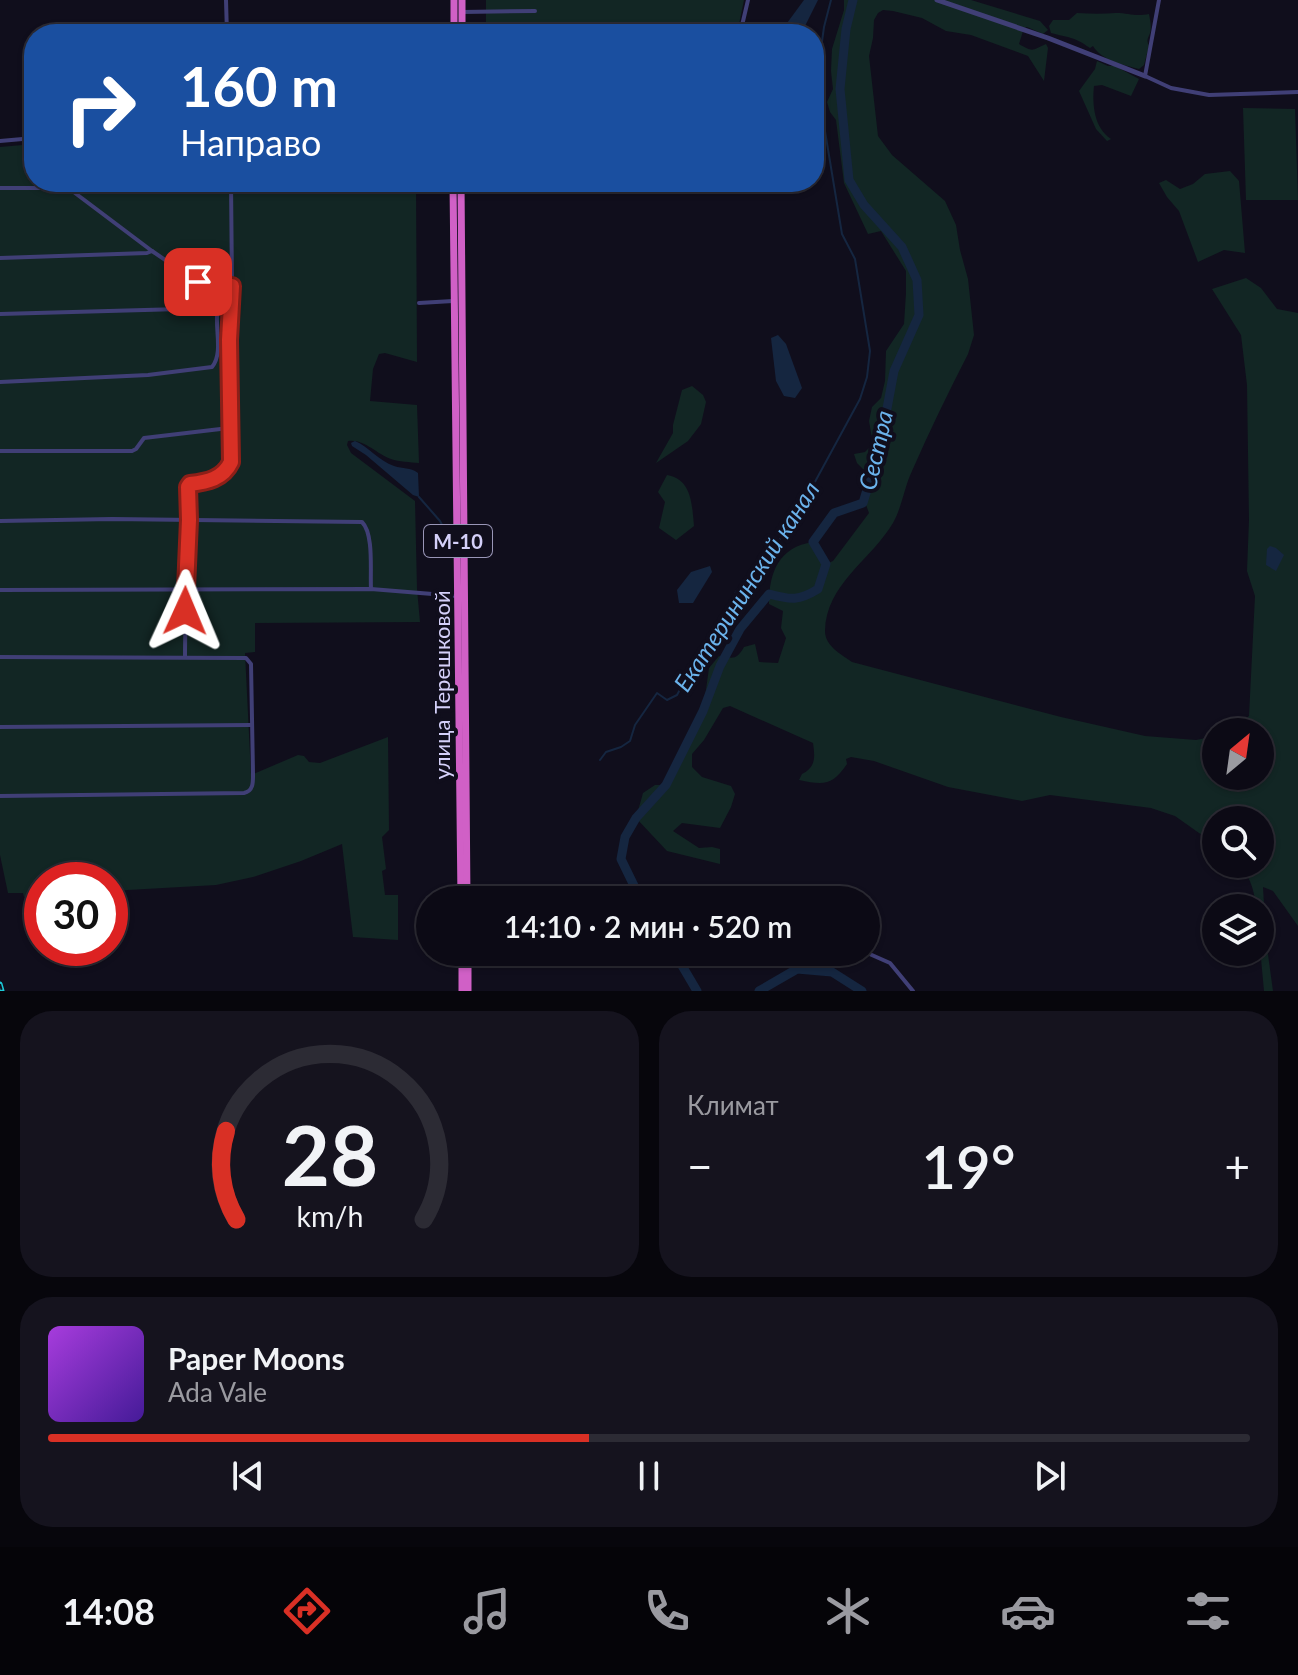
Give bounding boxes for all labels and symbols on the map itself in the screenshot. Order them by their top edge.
pin [164,248,232,316]
water label: Сестра [852,407,898,493]
water label: Екатерининский канал [667,476,825,696]
road number: М-10 [424,525,492,557]
position arrow [143,569,227,653]
street label: улица Терешковой [428,590,455,780]
north arrow [1202,718,1274,790]
speed limit sign: 30 [24,862,128,966]

